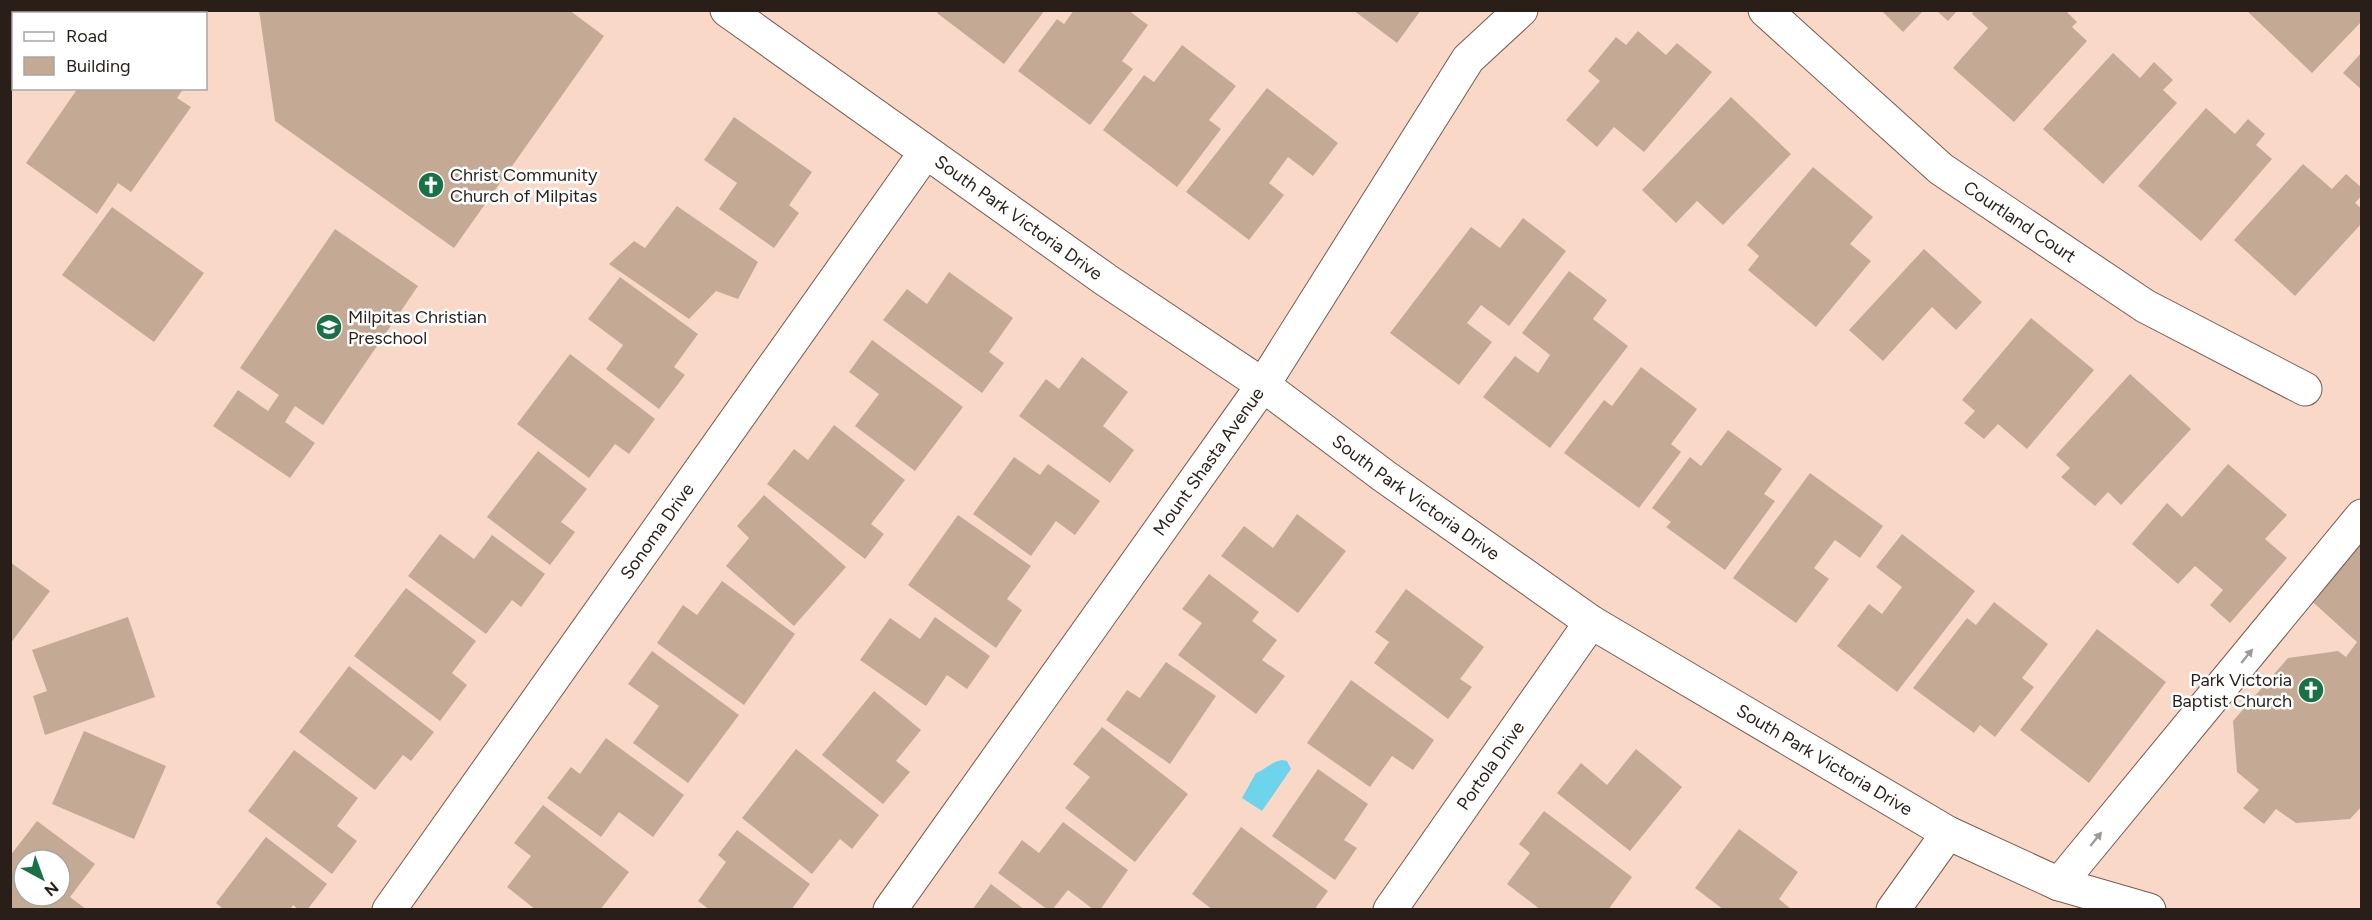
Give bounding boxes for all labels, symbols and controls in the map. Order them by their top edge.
legend [12,12,207,90]
text: Road [66,25,107,47]
text: Building [66,55,131,77]
street label: South Park Victoria Drive [930,151,1107,285]
place label: Christ Community Church of Milpitas [450,164,598,207]
church icon: Christ Community Church of Milpitas [416,170,446,200]
street label: Courtland Court [1959,176,2080,268]
place label: Milpitas Christian Preschool [348,306,487,349]
school or university icon: Milpitas Christian Preschool [314,312,344,342]
street label: Mount Shasta Avenue [1148,383,1269,540]
street label: South Park Victoria Drive [1328,430,1504,565]
street label: Sonoma Drive [616,479,699,584]
one-way arrow [2240,648,2252,663]
place label: Park Victoria Baptist Church [2172,669,2292,712]
church icon: Park Victoria Baptist Church [2296,675,2326,705]
street label: South Park Victoria Drive [1732,699,1917,821]
street label: Portola Drive [1452,717,1529,814]
one-way arrow [2089,831,2102,846]
north arrow [12,848,72,908]
text: N [41,878,62,900]

